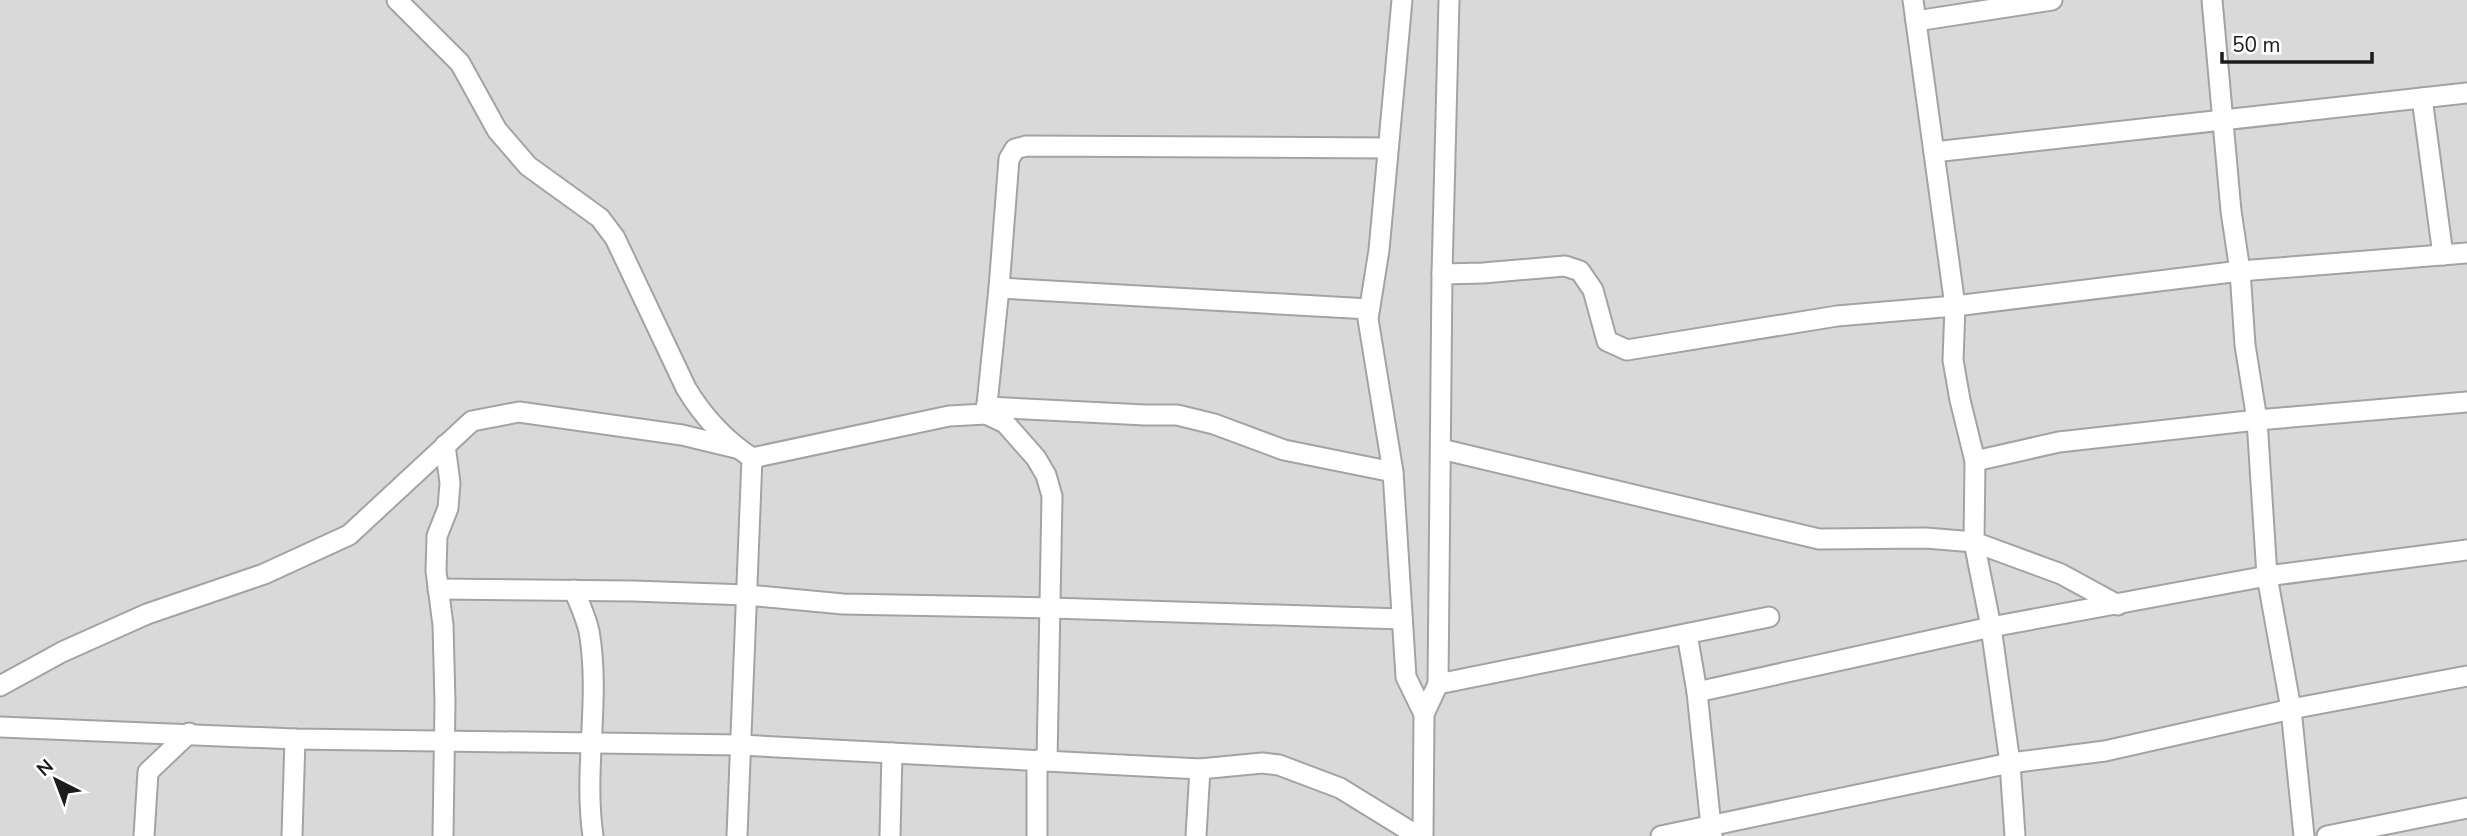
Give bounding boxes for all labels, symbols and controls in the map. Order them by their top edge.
scale bar [2222,21,2372,65]
text: 50 m [2232,31,2281,59]
north arrow [21,745,91,815]
text: N [31,754,59,783]

